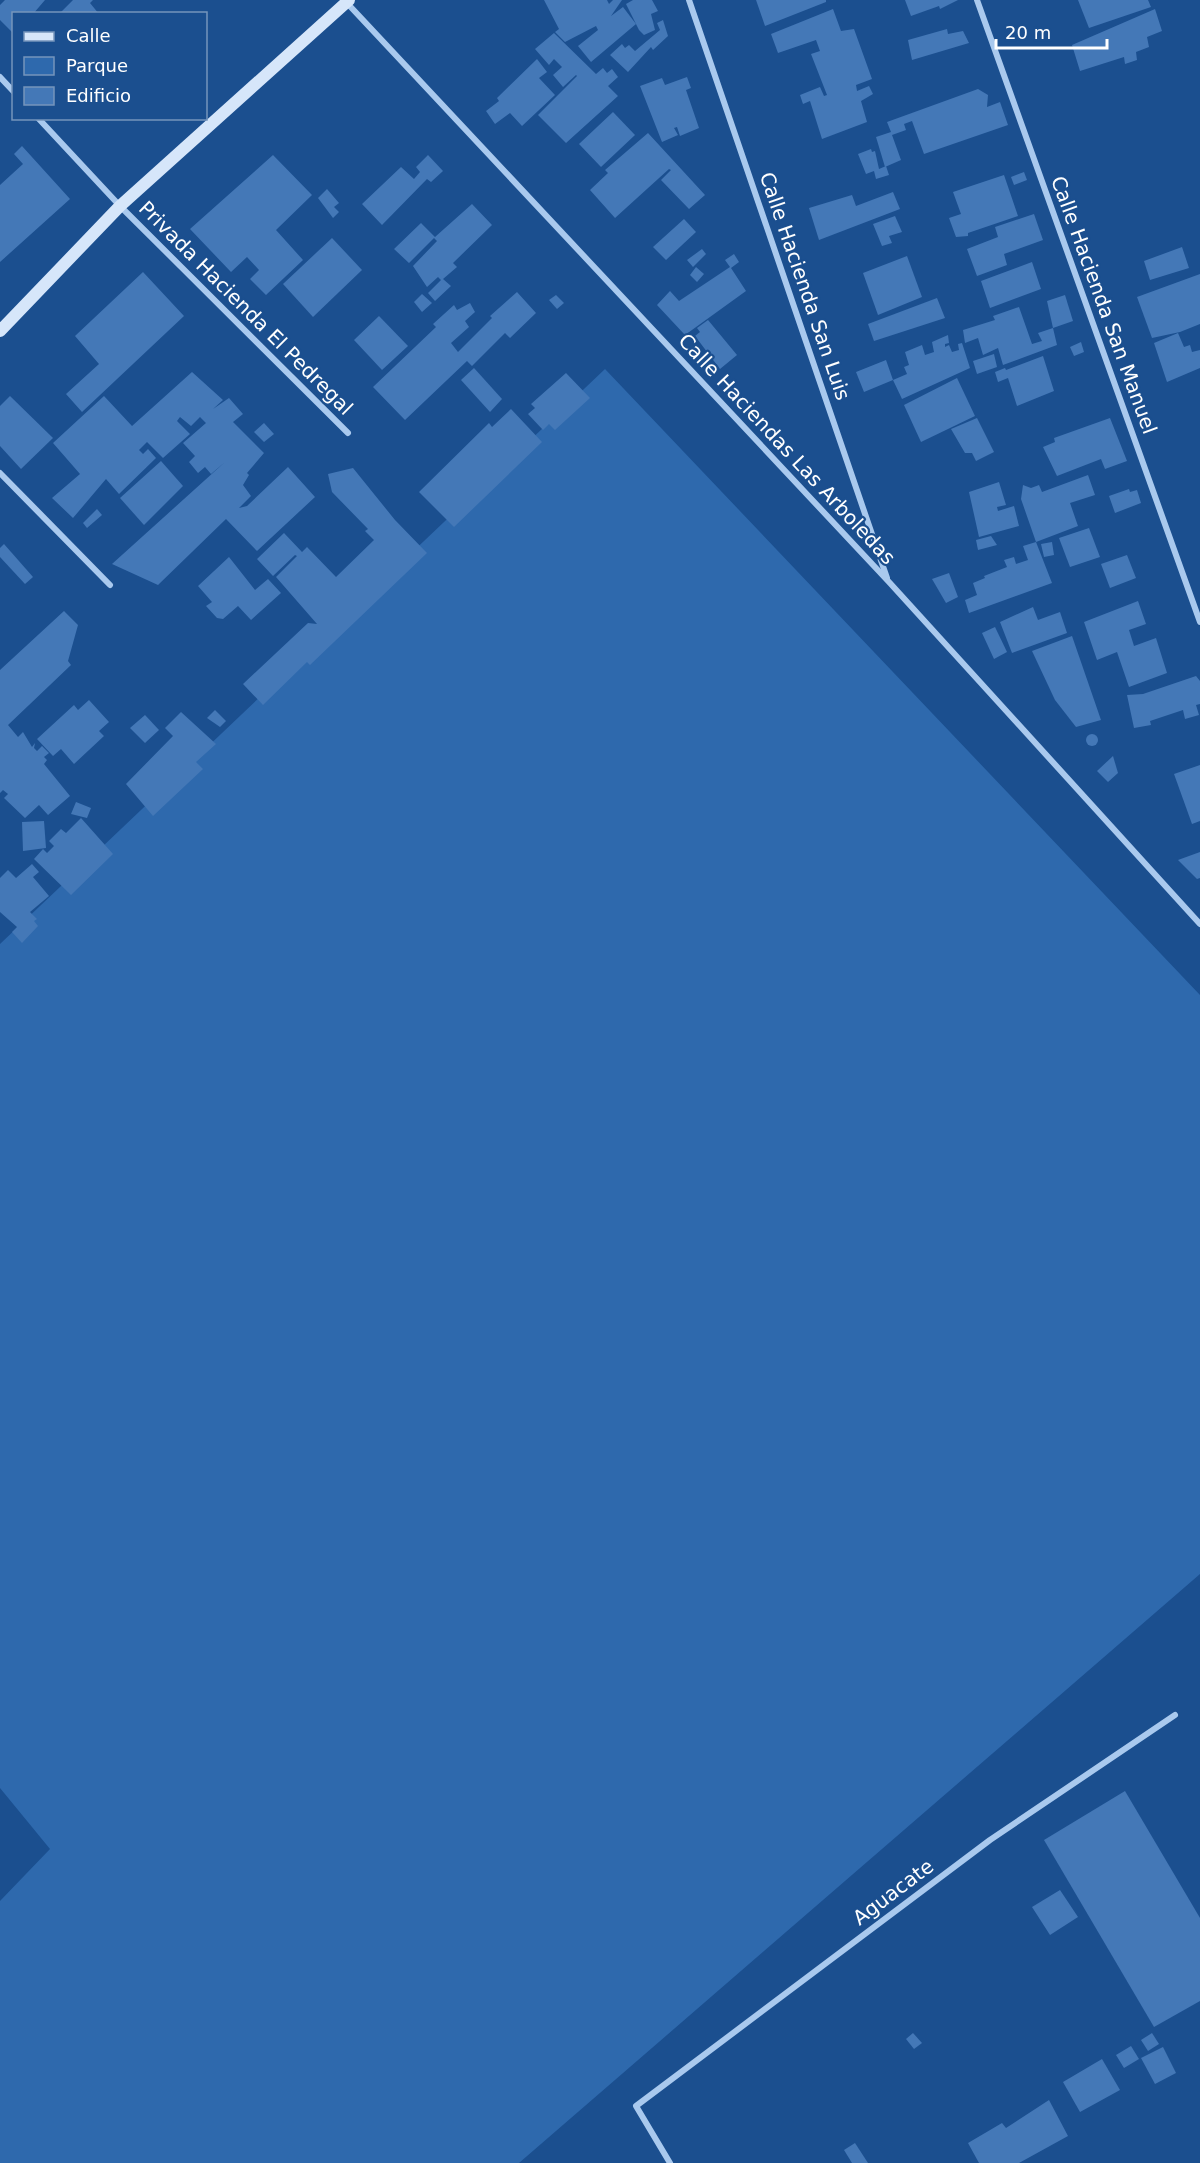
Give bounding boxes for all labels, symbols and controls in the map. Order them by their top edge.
legend [12,12,207,120]
scale bar [996,12,1107,50]
text: 20 m [1005,22,1051,43]
text: Calle [66,25,111,46]
text: Parque [66,55,128,76]
text: Edificio [66,85,131,106]
street label: Calle Hacienda San Luis [755,169,855,403]
street label: Calle Hacienda San Manuel [1046,173,1162,437]
street label: Privada Hacienda El Pedregal [134,196,358,420]
street label: Calle Haciendas Las Arboledas [674,329,900,569]
street label: Aguacate [848,1854,938,1930]

